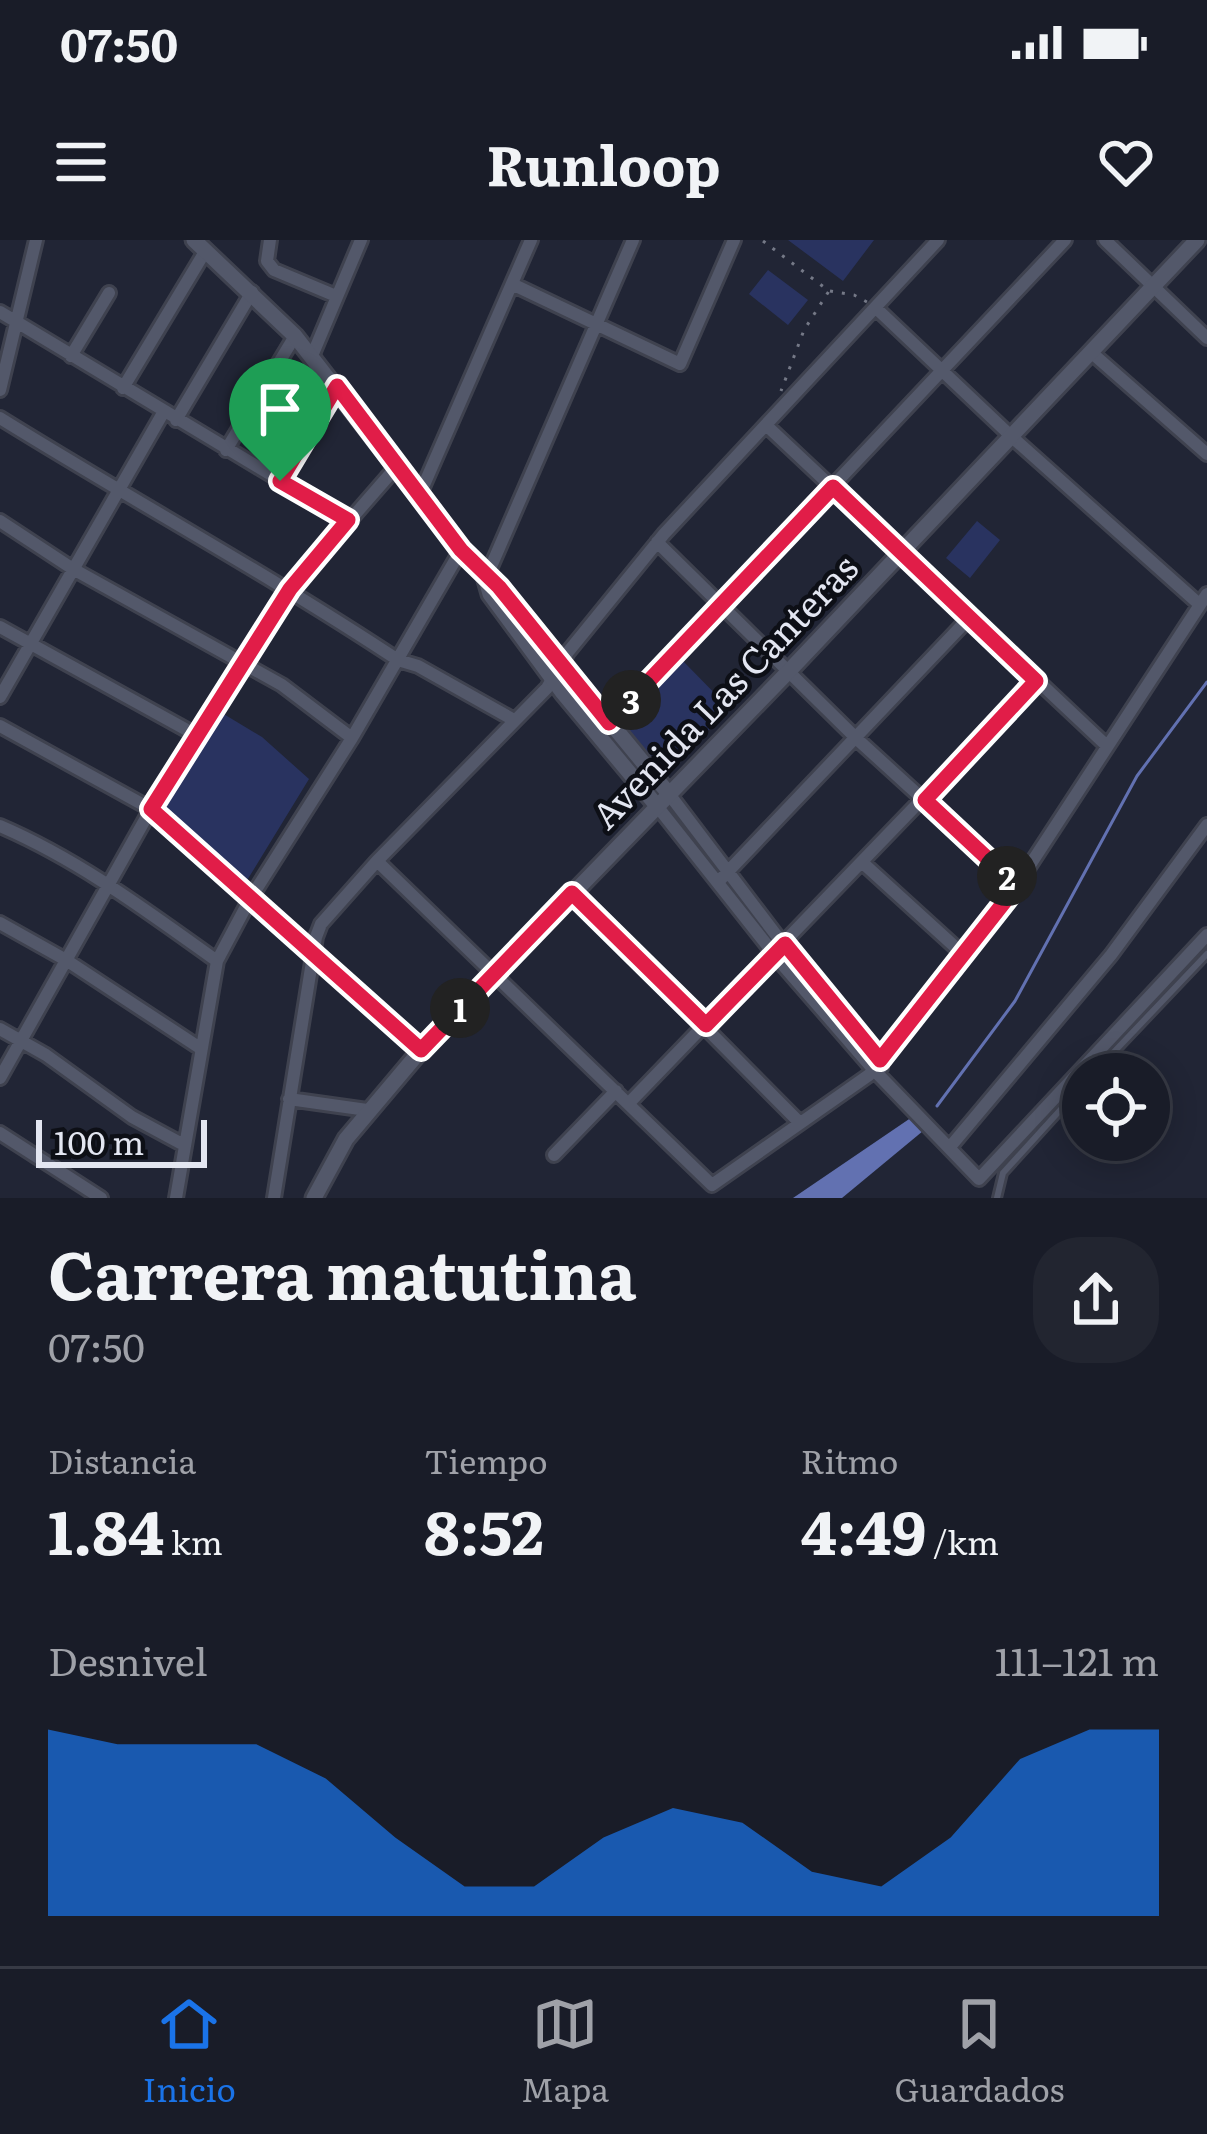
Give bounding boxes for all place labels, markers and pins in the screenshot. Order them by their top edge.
pin [229,358,331,481]
pin: 3 [601,670,661,730]
pin: 2 [977,846,1037,906]
pin: 1 [430,978,490,1038]

